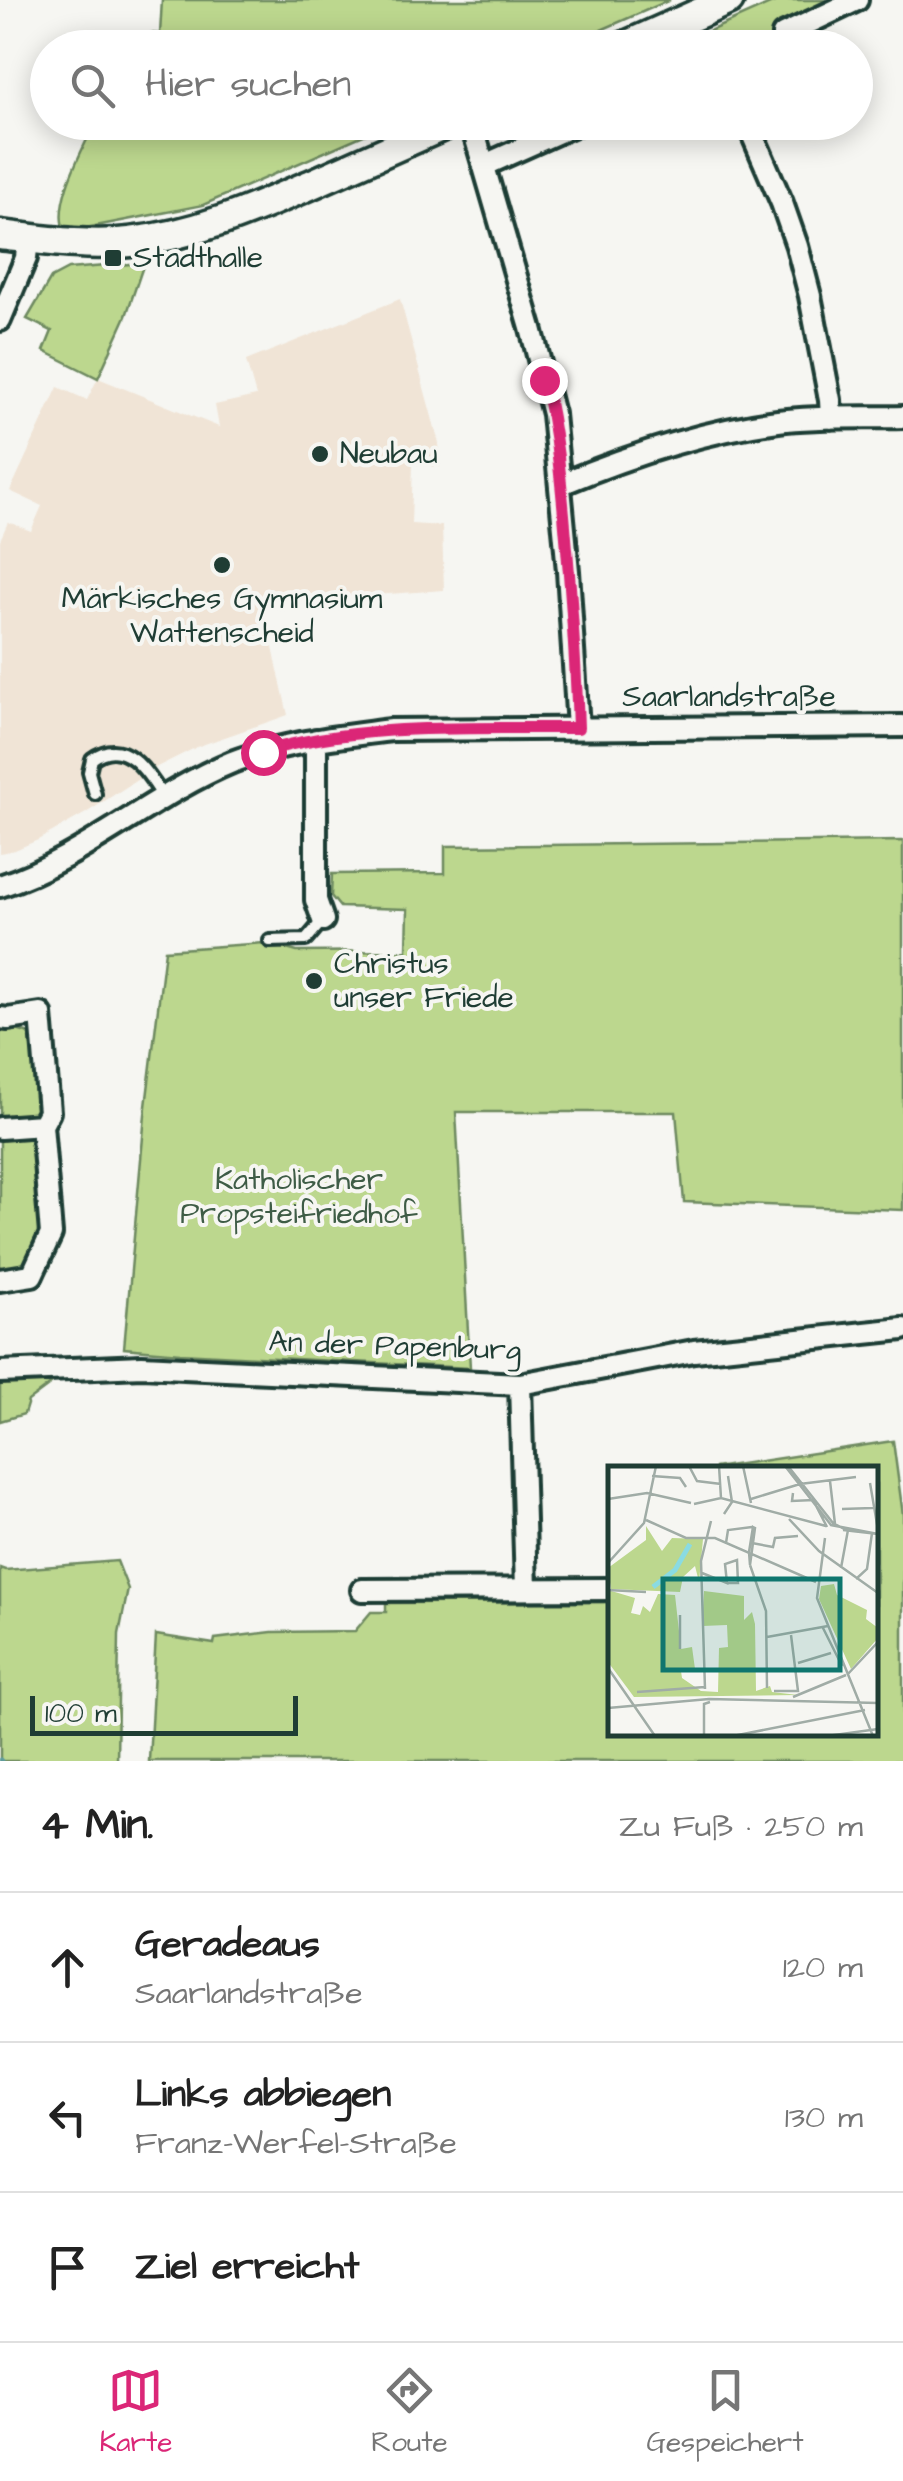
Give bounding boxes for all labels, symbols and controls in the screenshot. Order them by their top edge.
search box [30,30,873,140]
icon: search [65,58,120,113]
text: Hier suchen [145,59,351,111]
place label: Stadthalle [133,237,263,279]
marker: Stadthalle [102,247,124,269]
route end [522,358,568,404]
place label: Neubau [340,433,438,475]
marker: Neubau [309,443,331,465]
marker: Märkisches Gymnasium Wattenscheid [211,554,233,576]
place label: Märkisches Gymnasium Wattenscheid [62,578,383,654]
street label: Saarlandstraße [622,676,836,718]
route start [241,730,287,776]
place label: Christus unser Friede [334,943,514,1019]
marker: Christus unser Friede [303,970,325,992]
park label: Katholischer Propsteifriedhof [180,1159,418,1235]
street label: An der Papenburg [268,1321,522,1372]
inset map [608,1466,878,1736]
scale bar [30,1691,298,1736]
text: 100 m [45,1694,117,1733]
text: 4 Min. [40,1797,153,1855]
text: Zu Fuß · 250 m [619,1804,863,1849]
text: Geradeaus [135,1919,320,1971]
icon: ahead [40,1940,95,1995]
text: 120 m [783,1945,863,1990]
text: Saarlandstraße [135,1971,363,2016]
text: Links abbiegen [135,2069,391,2121]
icon: left [40,2090,95,2145]
text: 130 m [785,2095,863,2140]
text: Franz-Werfel-Straße [135,2121,457,2166]
icon: arrive [40,2240,95,2295]
text: Ziel erreicht [135,2241,359,2293]
tab: Karte [99,2363,173,2462]
tab: Route [371,2363,448,2462]
tab: Gespeichert [647,2363,804,2462]

